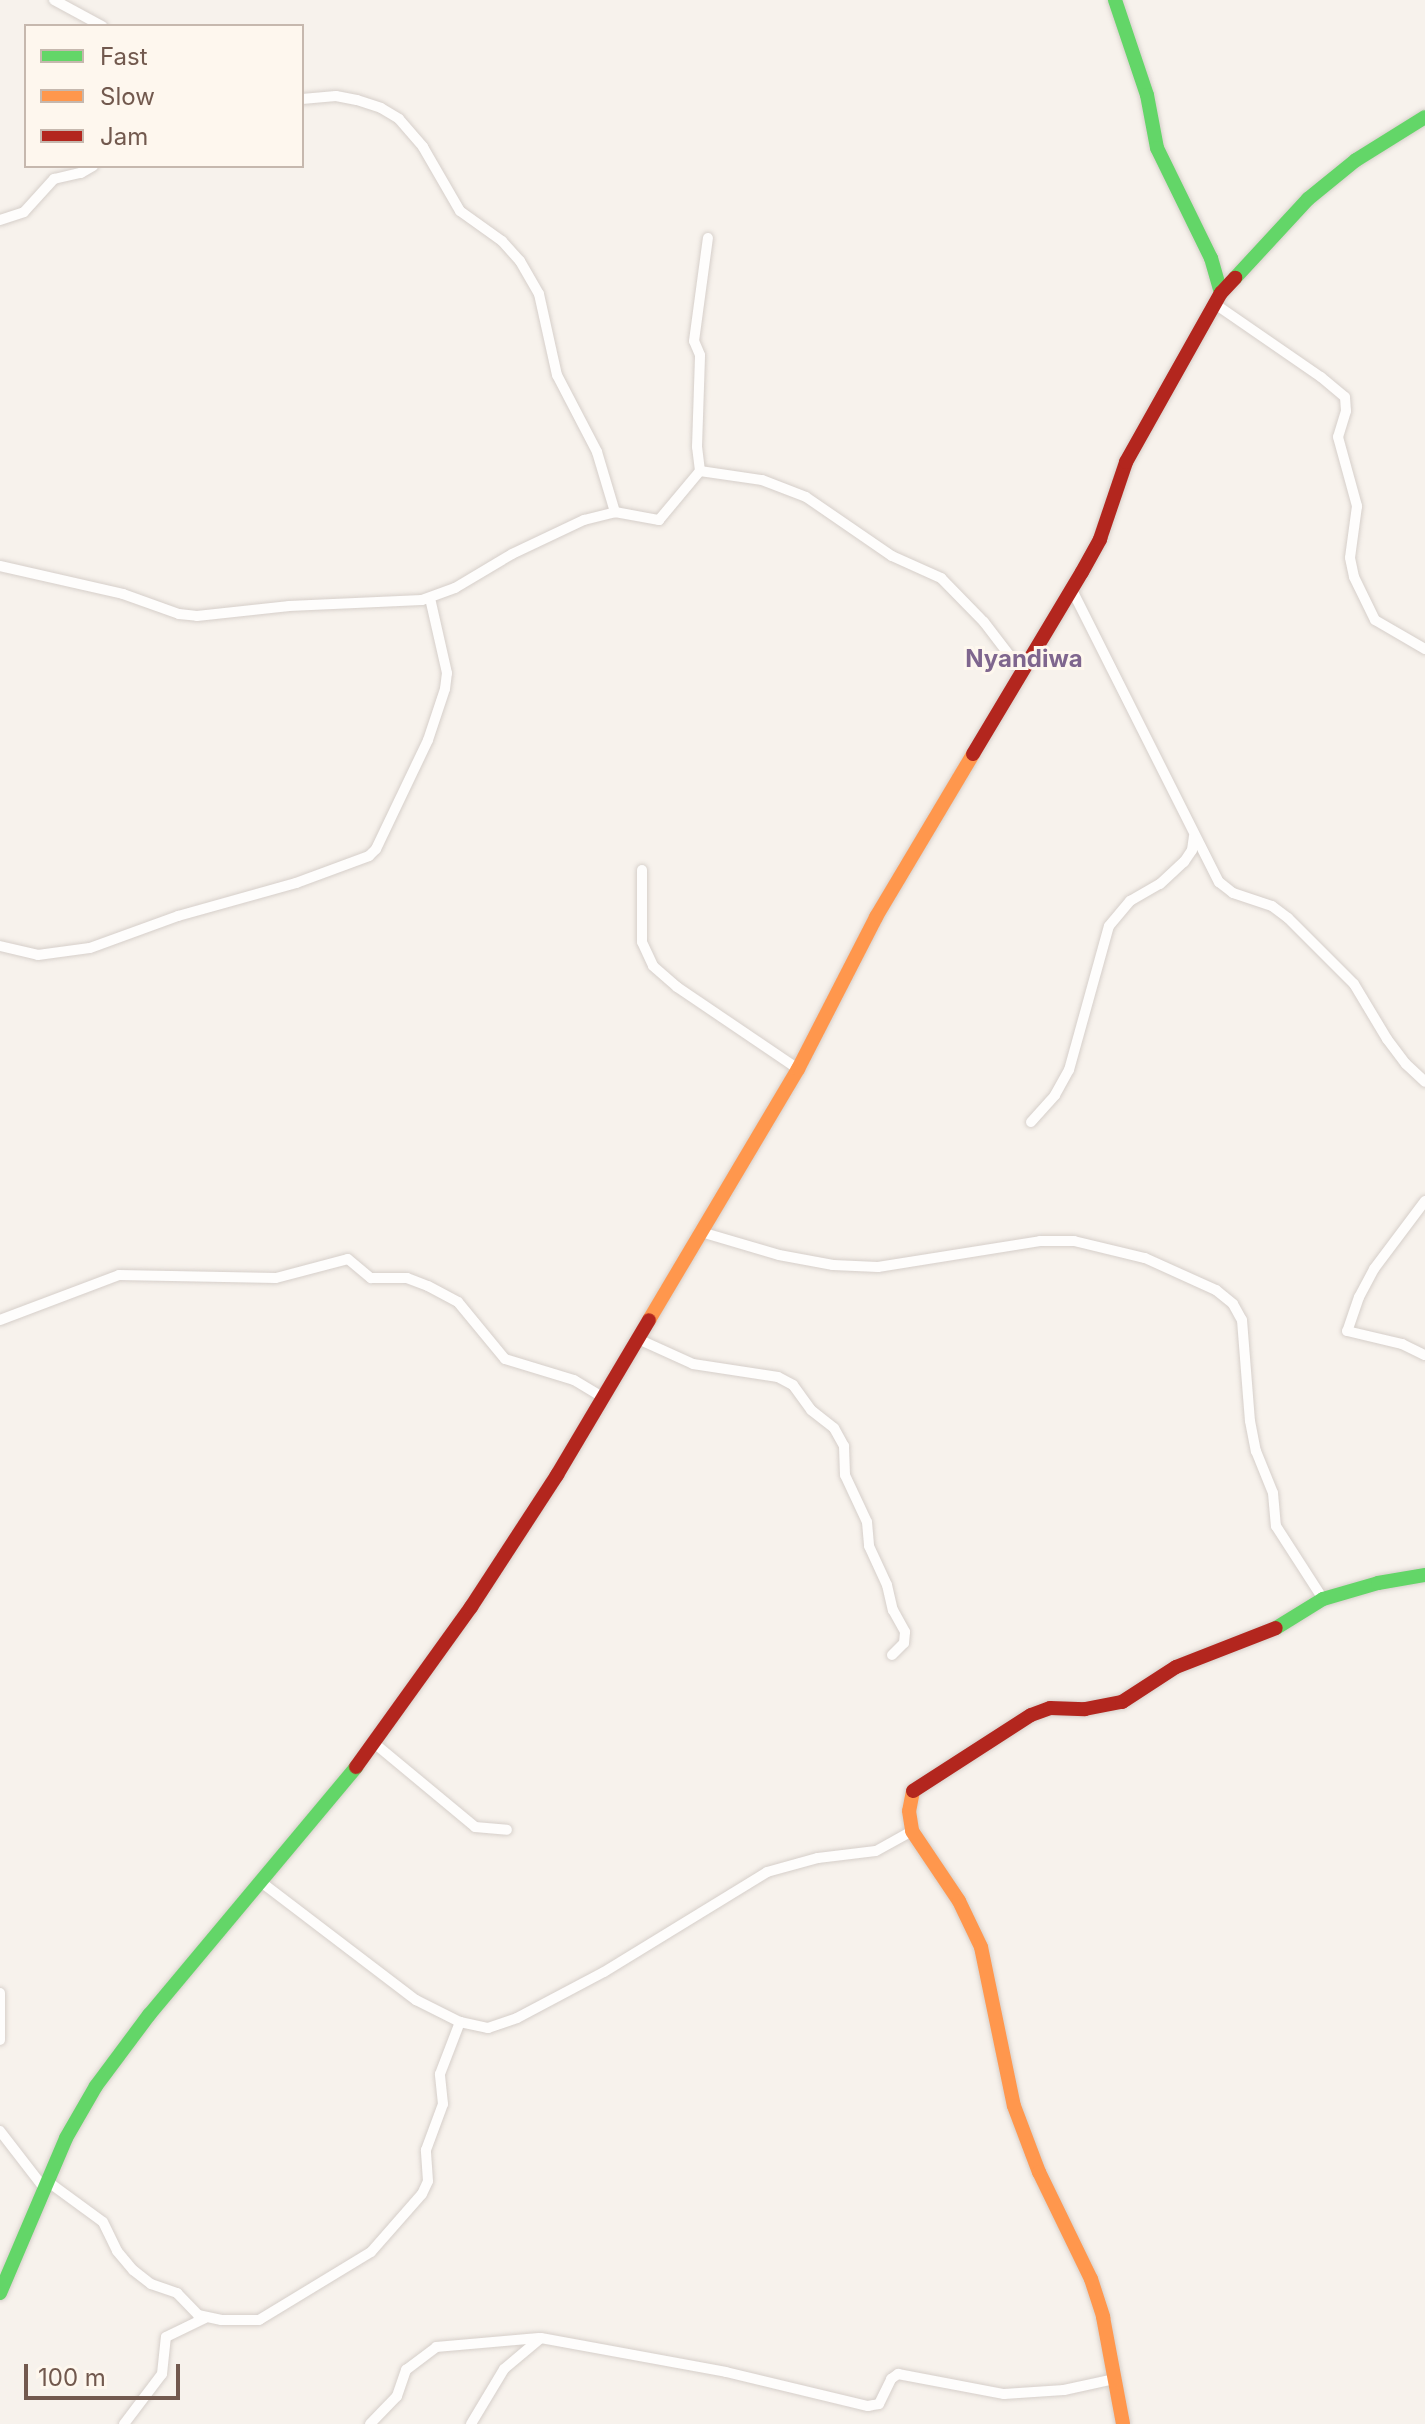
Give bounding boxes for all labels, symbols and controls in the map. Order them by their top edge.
legend [24,24,304,168]
text: Fast [100,42,148,71]
text: Slow [100,82,155,111]
text: Jam [100,122,148,151]
district label: Nyandiwa [965,645,1083,673]
scale bar [28,2348,184,2398]
text: 100 m [38,2363,106,2392]

